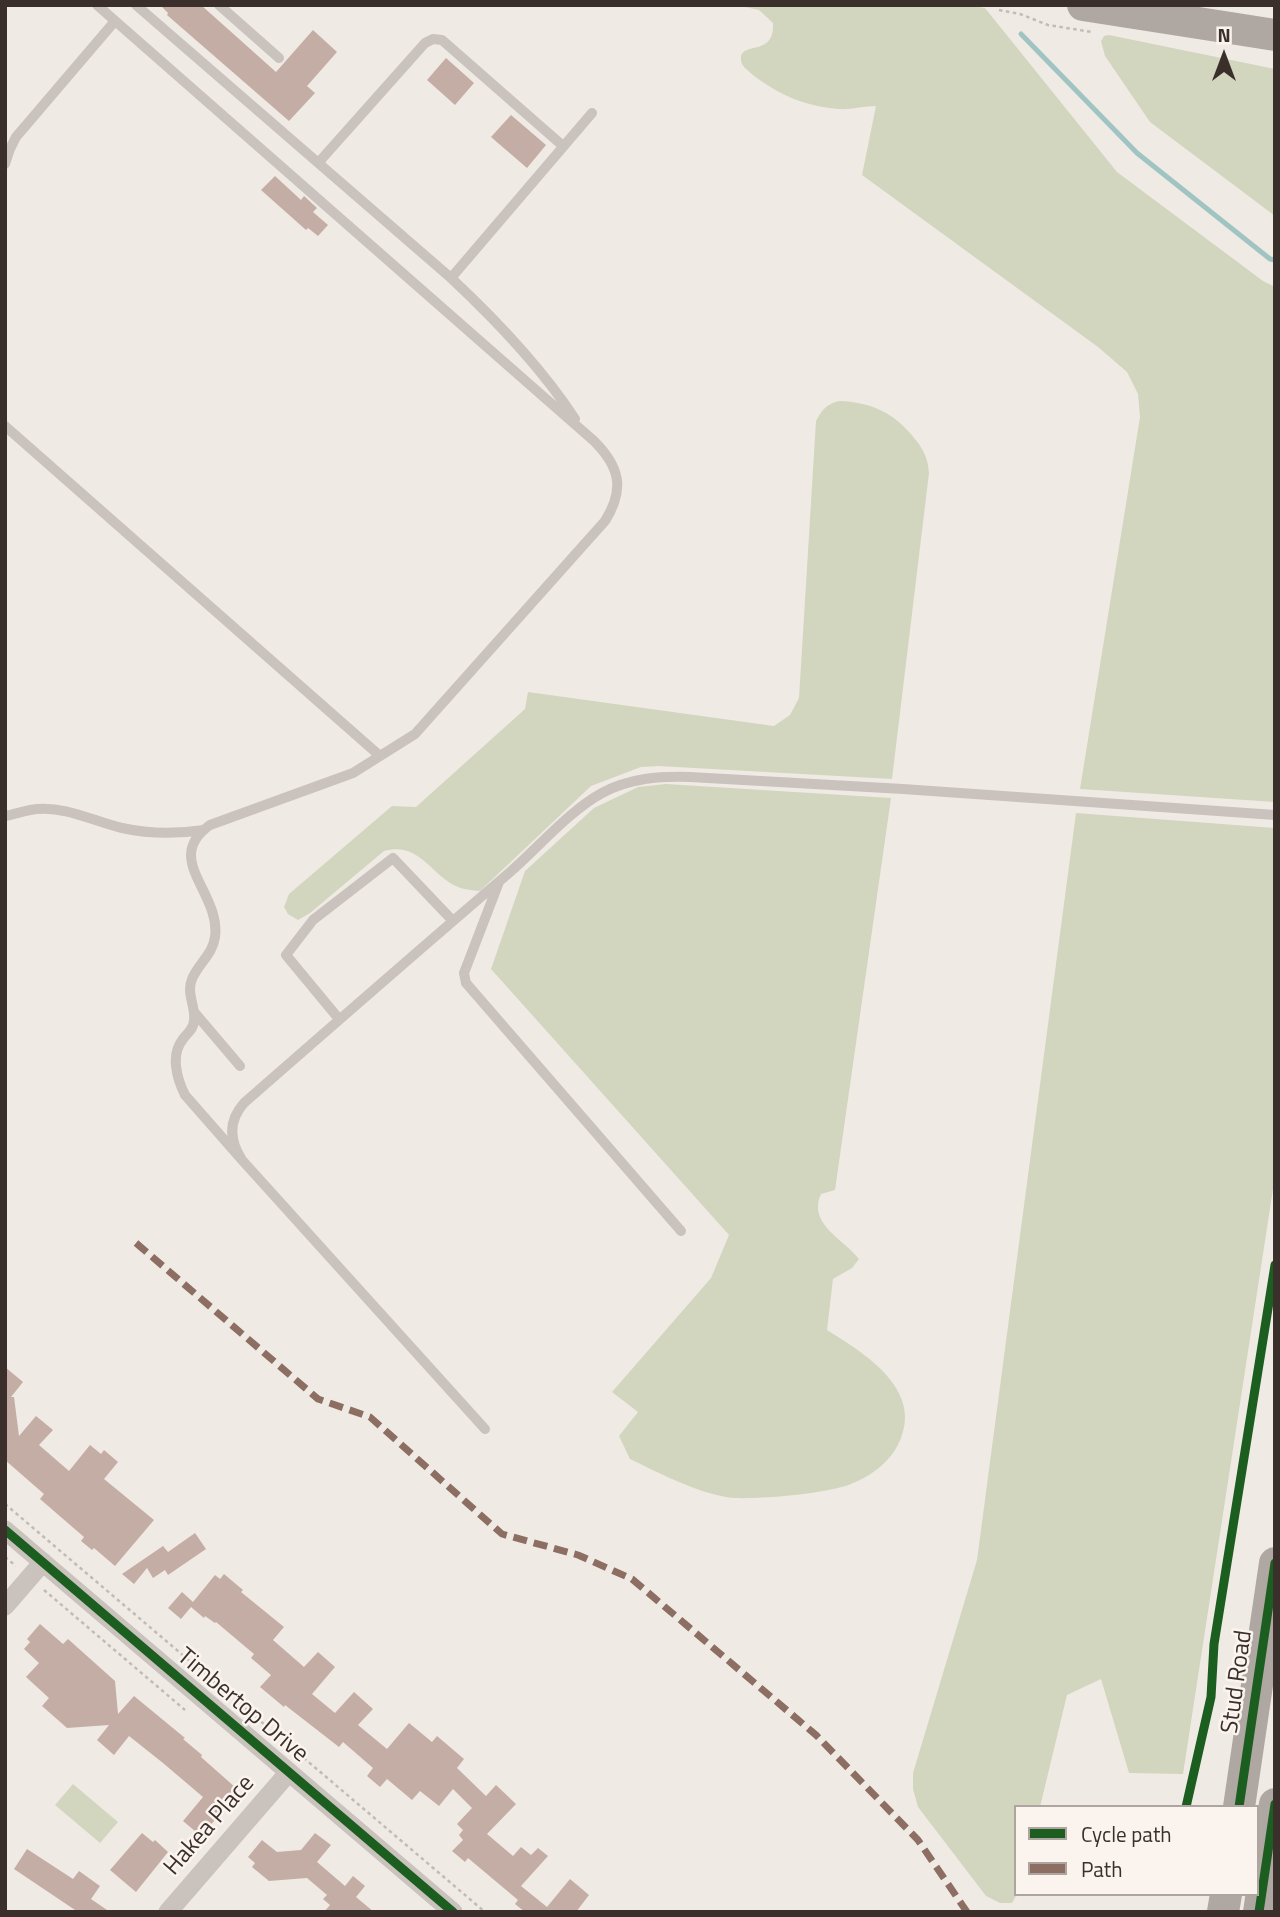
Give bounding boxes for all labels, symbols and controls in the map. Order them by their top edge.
text: N [1217,20,1231,49]
north arrow [1189,21,1259,91]
street label: Stud Road [1217,1629,1259,1735]
street label: Timbertop Drive [171,1643,313,1769]
street label: Hakea Place [159,1770,261,1882]
legend [1014,1805,1259,1896]
text: Cycle path [1081,1818,1172,1850]
text: Path [1081,1853,1123,1885]

